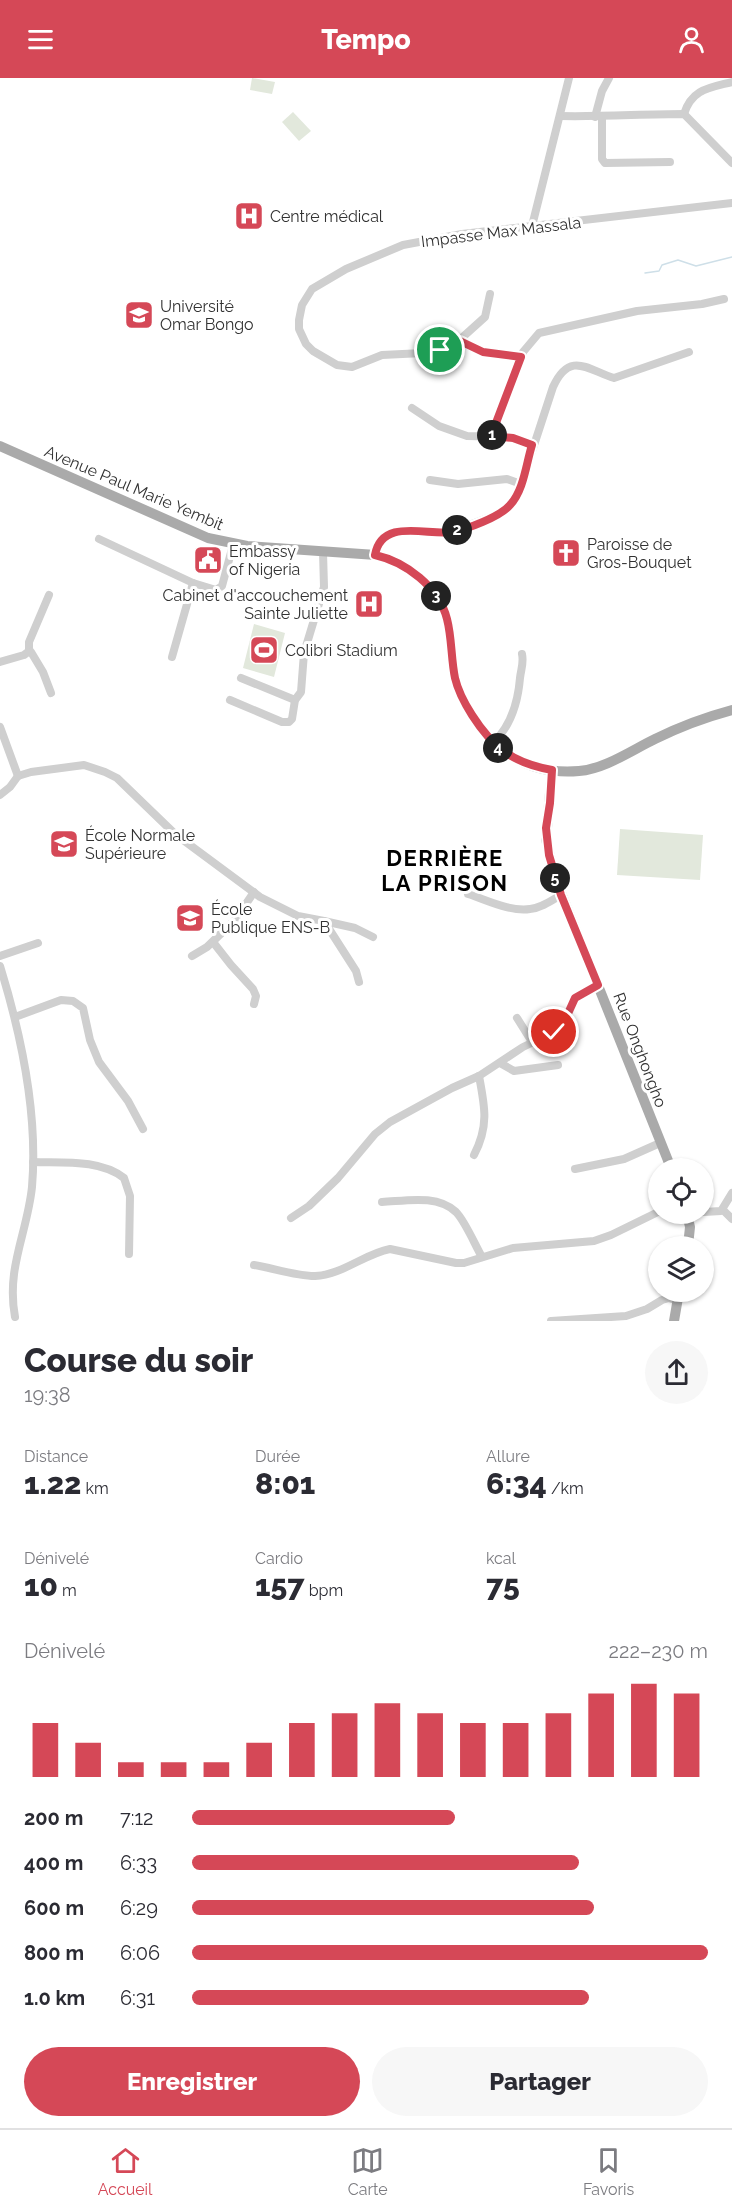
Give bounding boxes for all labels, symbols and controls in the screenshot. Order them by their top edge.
icon: menu [24,23,57,56]
icon: person [675,23,708,56]
text: Tempo [321,24,411,55]
hospital icon: Centre médical [233,200,265,232]
place label: Centre médical [270,207,384,226]
street label: Impasse Max Massala [420,213,582,251]
place label: Université Omar Bongo [160,297,254,334]
school or university icon: Université Omar Bongo [123,299,155,331]
pin [414,324,465,375]
icon: arrive [423,333,456,366]
pin: 1 [477,420,507,450]
text: 1 [488,425,496,444]
street label: Avenue Paul Marie Yembit [42,442,227,535]
pin: 2 [442,515,472,545]
text: 2 [452,520,462,539]
place label: Paroisse de Gros-Bouquet [587,535,692,572]
church icon: Paroisse de Gros-Bouquet [550,537,582,569]
place label: Embassy of Nigeria [229,542,300,579]
public building icon: Embassy of Nigeria [192,544,224,576]
pin: 3 [421,581,451,611]
place label: Cabinet d'accouchement Sainte Juliette [162,586,349,623]
text: 3 [432,586,440,605]
hospital icon: Cabinet d'accouchement Sainte Juliette [353,588,385,620]
sports icon: Colibri Stadium [248,634,280,666]
place label: Colibri Stadium [285,641,398,660]
pin: 4 [483,733,513,763]
text: 4 [493,738,503,757]
place label: École Normale Supérieure [85,825,195,863]
school or university icon: École Normale Supérieure [48,828,80,860]
district label: DERRIÈRE LA PRISON [381,845,509,896]
pin: 5 [540,863,570,893]
text: 5 [551,868,559,887]
place label: École Publique ENS-B [211,899,330,937]
school or university icon: École Publique ENS-B [174,902,206,934]
street label: Rue Onghongho [609,990,671,1110]
pin [528,1006,579,1057]
icon: check [537,1015,570,1048]
map controls [648,1158,714,1302]
button: locate [648,1158,714,1224]
button: layers [648,1236,714,1302]
text: Course du soir [24,1341,253,1380]
button: share [645,1341,708,1404]
text: 19:38 [24,1383,71,1407]
text: Distance [24,1447,88,1466]
text: Durée [255,1447,300,1466]
text: Allure [486,1447,530,1466]
text: 1.22 [24,1466,82,1501]
text: 8:01 [255,1466,315,1501]
text: 6:34 [486,1466,547,1501]
text: km [82,1479,109,1498]
text: /km [547,1479,584,1498]
text: Dénivelé [24,1549,89,1568]
text: Cardio [255,1549,303,1568]
text: kcal [486,1549,516,1568]
text: 10 [24,1568,58,1603]
text: 157 [255,1568,305,1603]
text: 75 [486,1568,520,1603]
text: m [58,1581,77,1600]
text: bpm [305,1581,343,1600]
text: Dénivelé [24,1639,105,1663]
text: 222–230 m [609,1639,708,1663]
text: 200 m [24,1806,83,1830]
text: 7:12 [120,1806,153,1830]
text: 400 m [24,1851,83,1875]
text: 6:33 [120,1851,157,1875]
text: 600 m [24,1896,84,1920]
text: 6:29 [120,1896,158,1920]
text: 800 m [24,1941,84,1965]
text: 6:06 [120,1941,160,1965]
text: 1.0 km [24,1986,85,2010]
text: 6:31 [120,1986,155,2010]
button: Enregistrer [24,2047,360,2116]
button: Partager [372,2047,708,2116]
tab: Accueil [98,2144,152,2199]
tab: Carte [348,2144,388,2199]
tab: Favoris [583,2144,634,2199]

